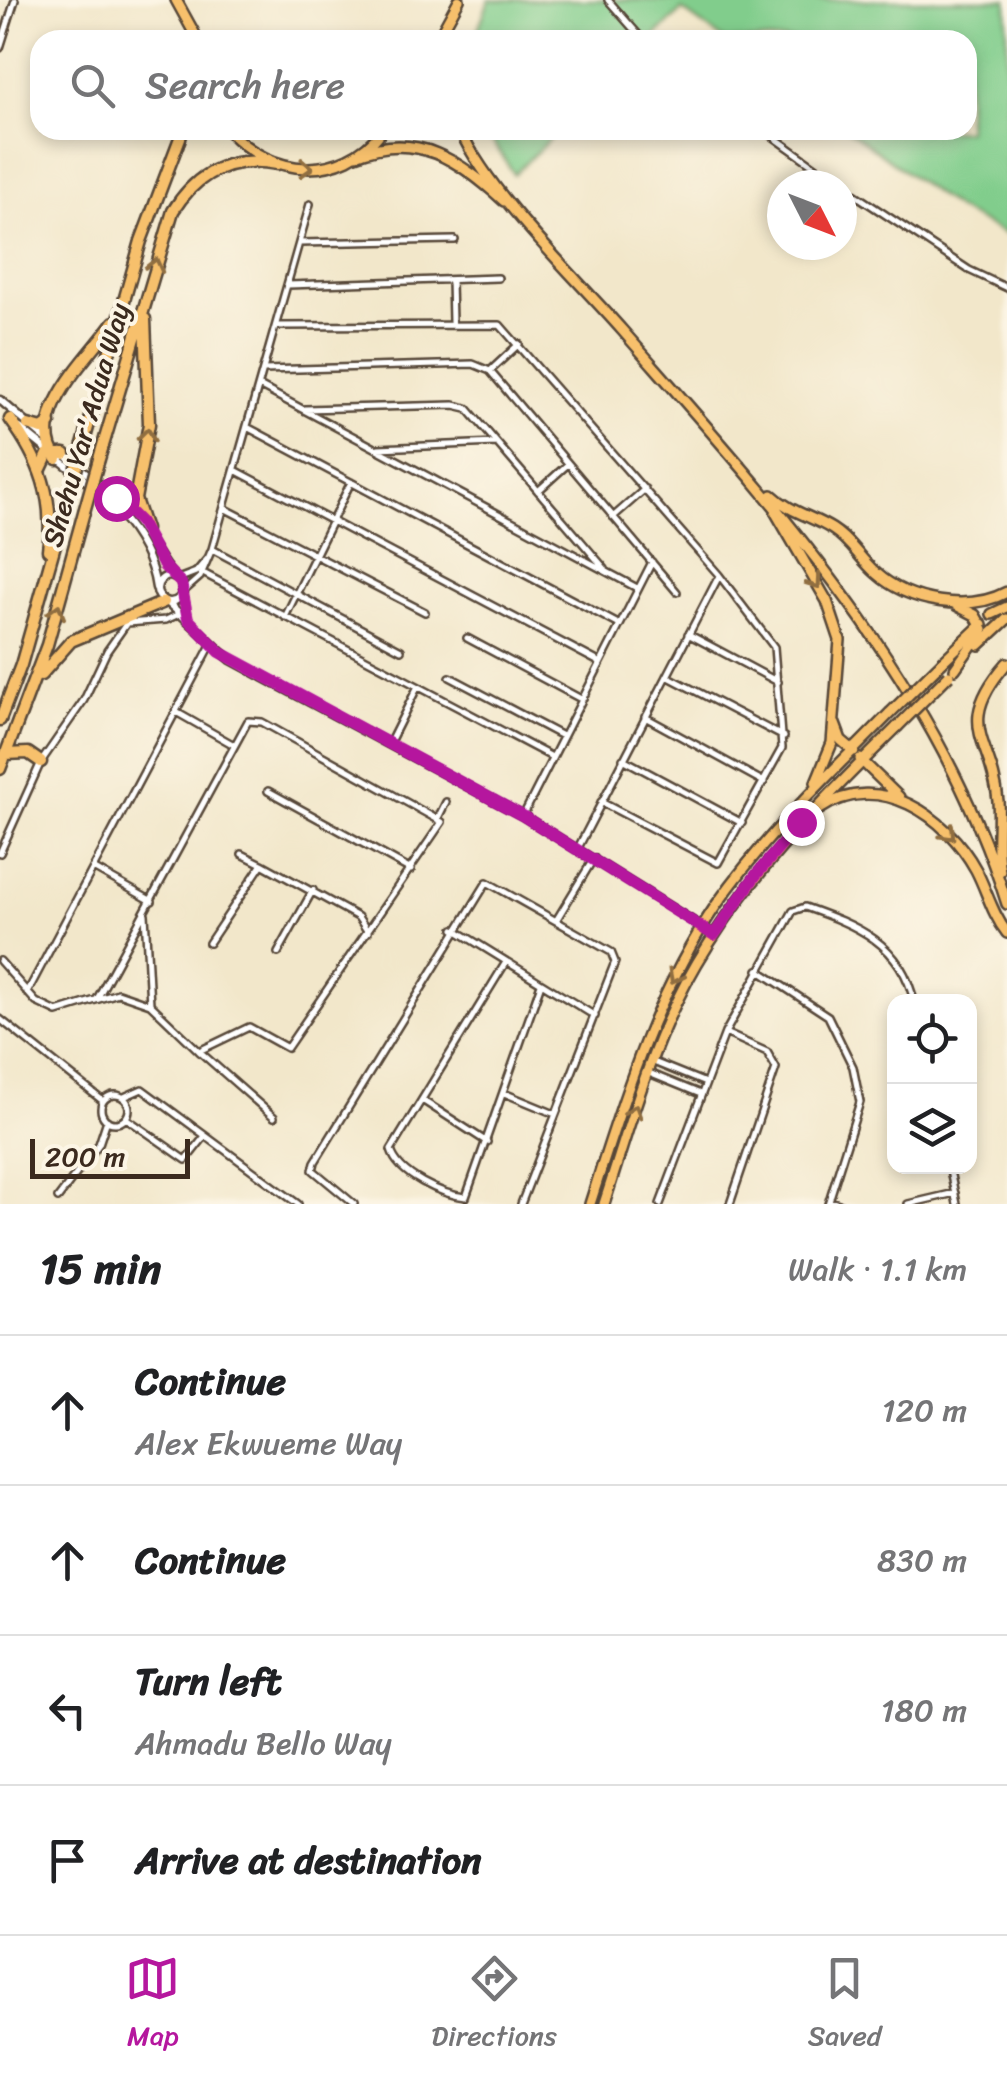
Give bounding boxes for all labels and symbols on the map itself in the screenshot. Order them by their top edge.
one-way arrow [299,157,315,178]
north arrow [767,170,857,260]
one-way arrow [143,257,164,274]
street label: Shehu Yar'Adua Way [28,297,144,553]
one-way arrow [136,427,157,443]
route start [94,476,140,522]
one-way arrow [803,571,821,590]
one-way arrow [45,603,66,620]
route end [779,800,825,846]
one-way arrow [937,823,955,841]
one-way arrow [668,966,687,984]
one-way arrow [622,1103,642,1120]
scale bar [30,1134,190,1178]

